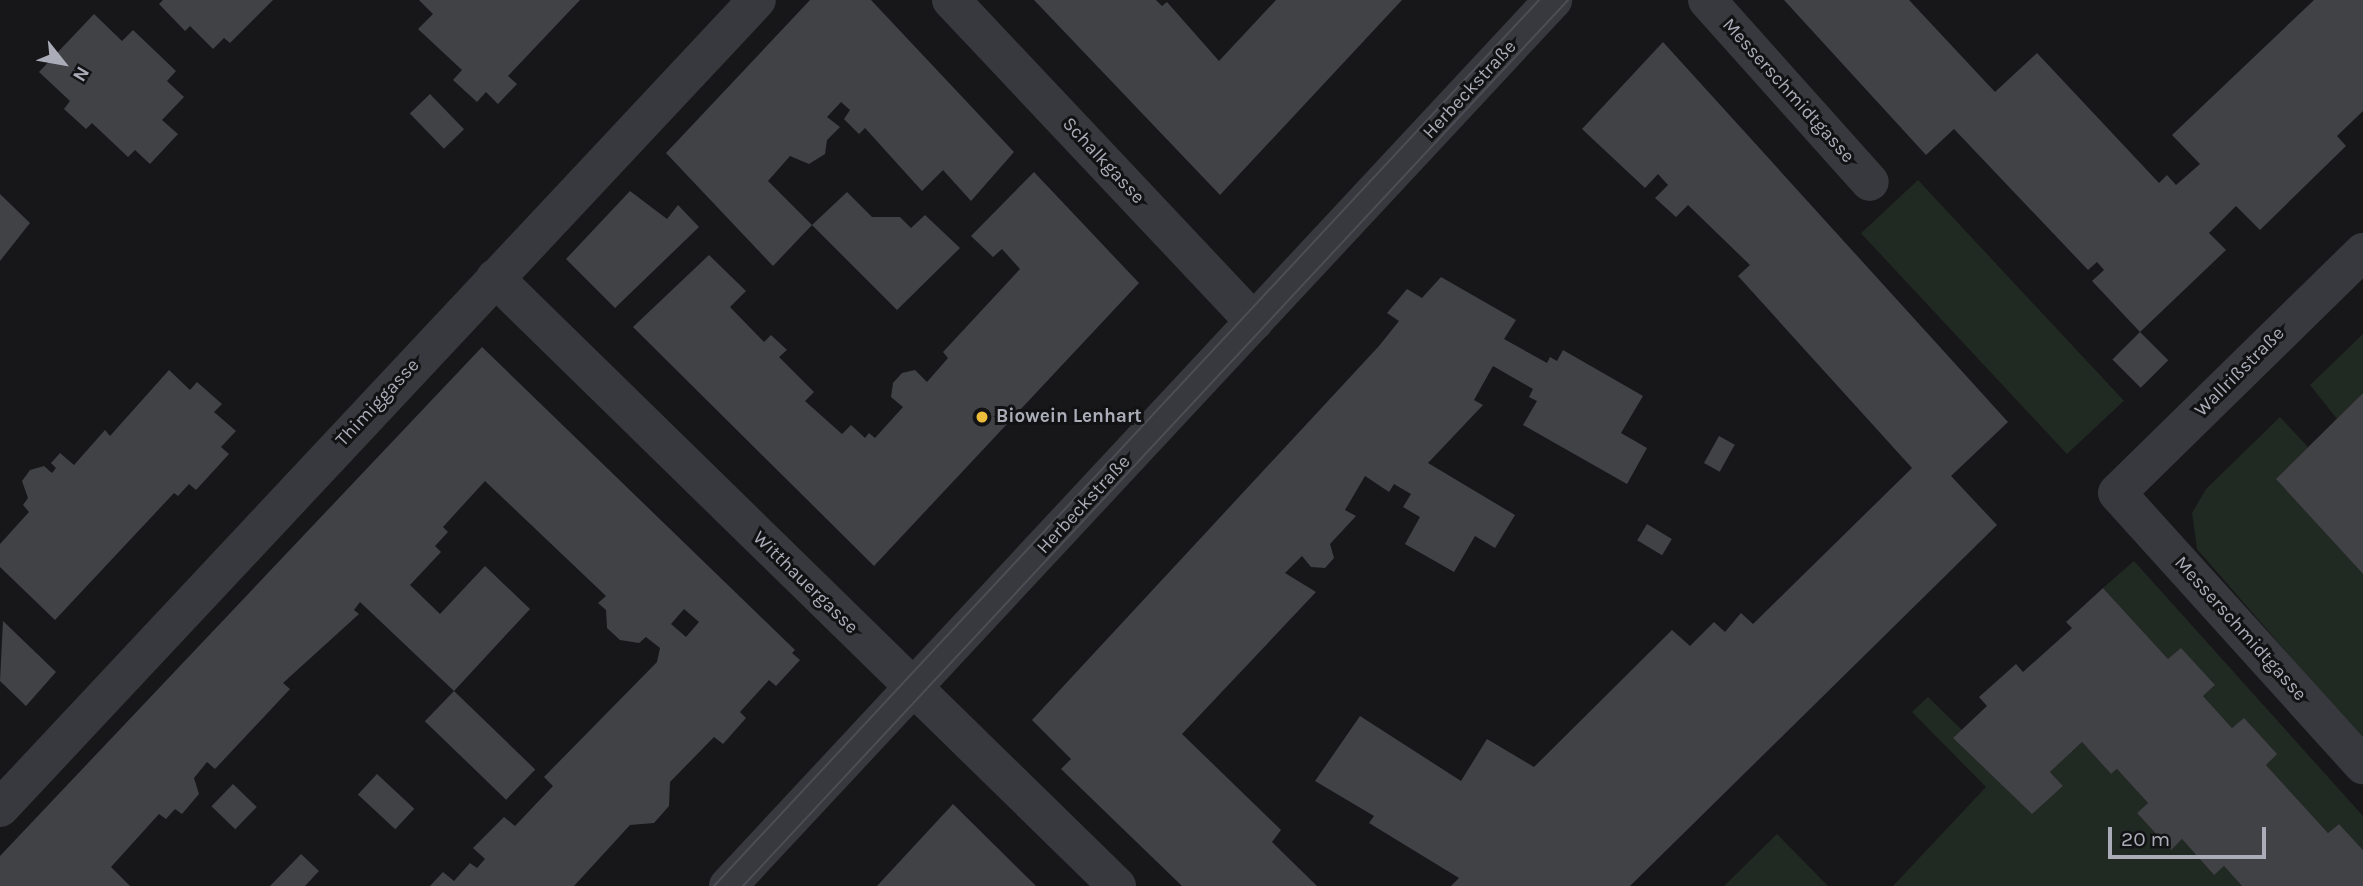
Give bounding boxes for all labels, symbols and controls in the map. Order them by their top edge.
street label: Messerschmidtgasse [1717,14,1859,168]
north arrow [28,28,98,98]
street label: Herbeckstraße [1418,36,1522,144]
text: N [68,62,94,85]
street label: Schalkgasse [1057,113,1149,209]
street label: Wallrißstraße [2190,322,2290,422]
street label: Thimiggasse [332,354,424,452]
place label: Biowein Lenhart [996,406,1142,428]
marker: Biowein Lenhart [974,409,990,425]
street label: Herbeckstraße [1032,451,1136,559]
street label: Witthauergasse [748,527,862,639]
street label: Messerschmidtgasse [2169,552,2311,706]
scale bar [2111,812,2268,856]
text: 20 m [2121,827,2170,851]

